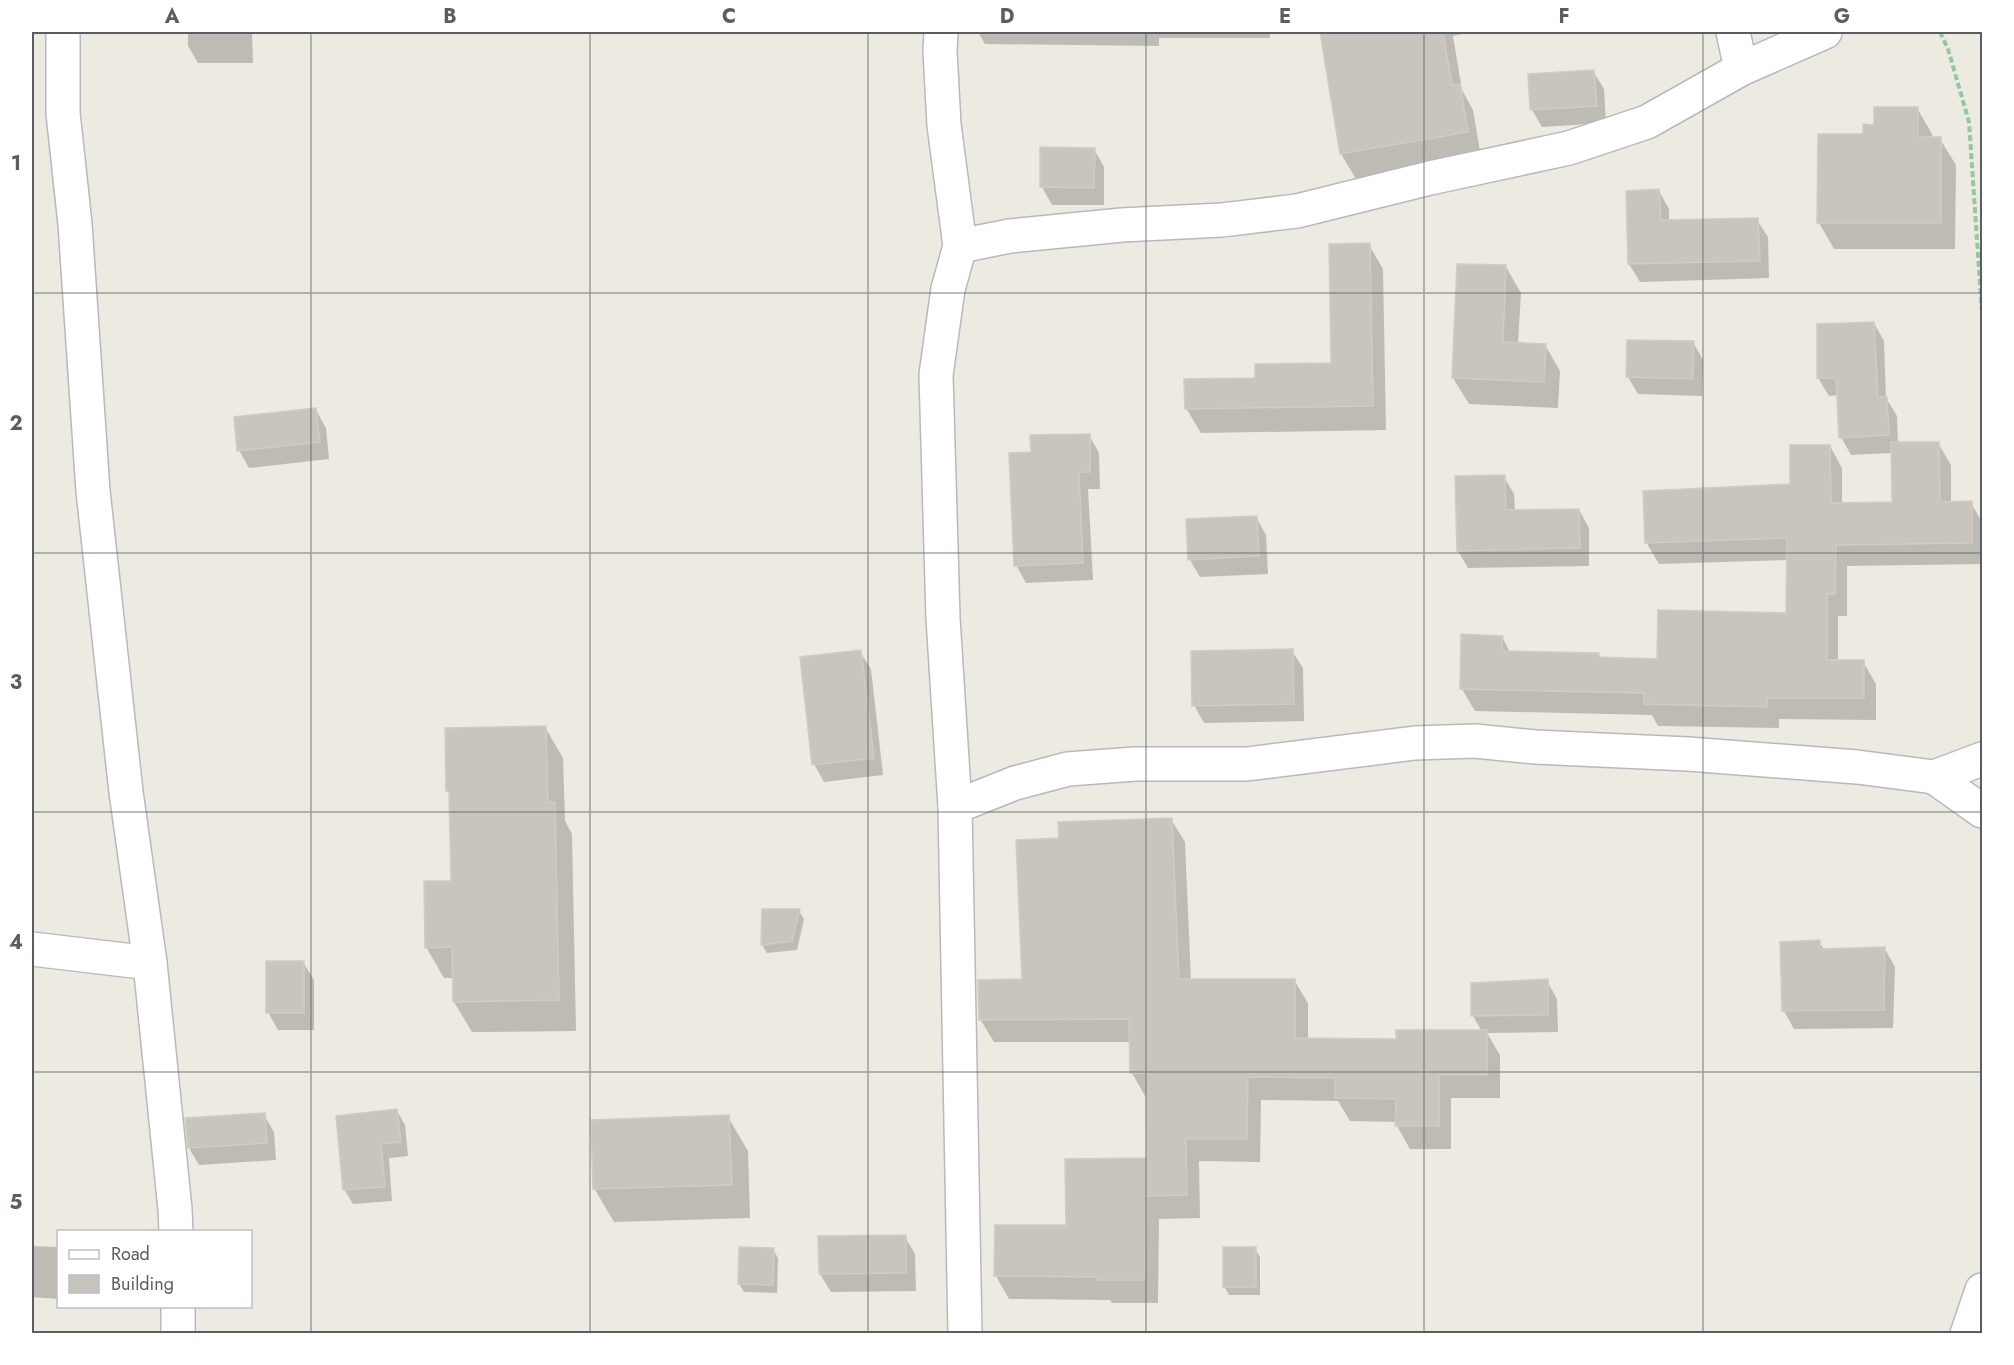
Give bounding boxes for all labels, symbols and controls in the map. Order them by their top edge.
text: A [164,2,180,31]
text: B [443,2,457,31]
text: C [722,2,736,31]
text: D [1000,2,1014,31]
text: E [1279,2,1291,31]
text: F [1558,2,1570,31]
text: G [1834,2,1850,31]
text: 1 [11,149,21,178]
text: 2 [9,409,23,438]
text: 3 [10,668,22,697]
text: 4 [9,928,23,957]
text: 5 [10,1188,23,1217]
legend [57,1230,252,1308]
text: Road [111,1241,150,1267]
text: Building [111,1271,174,1297]

